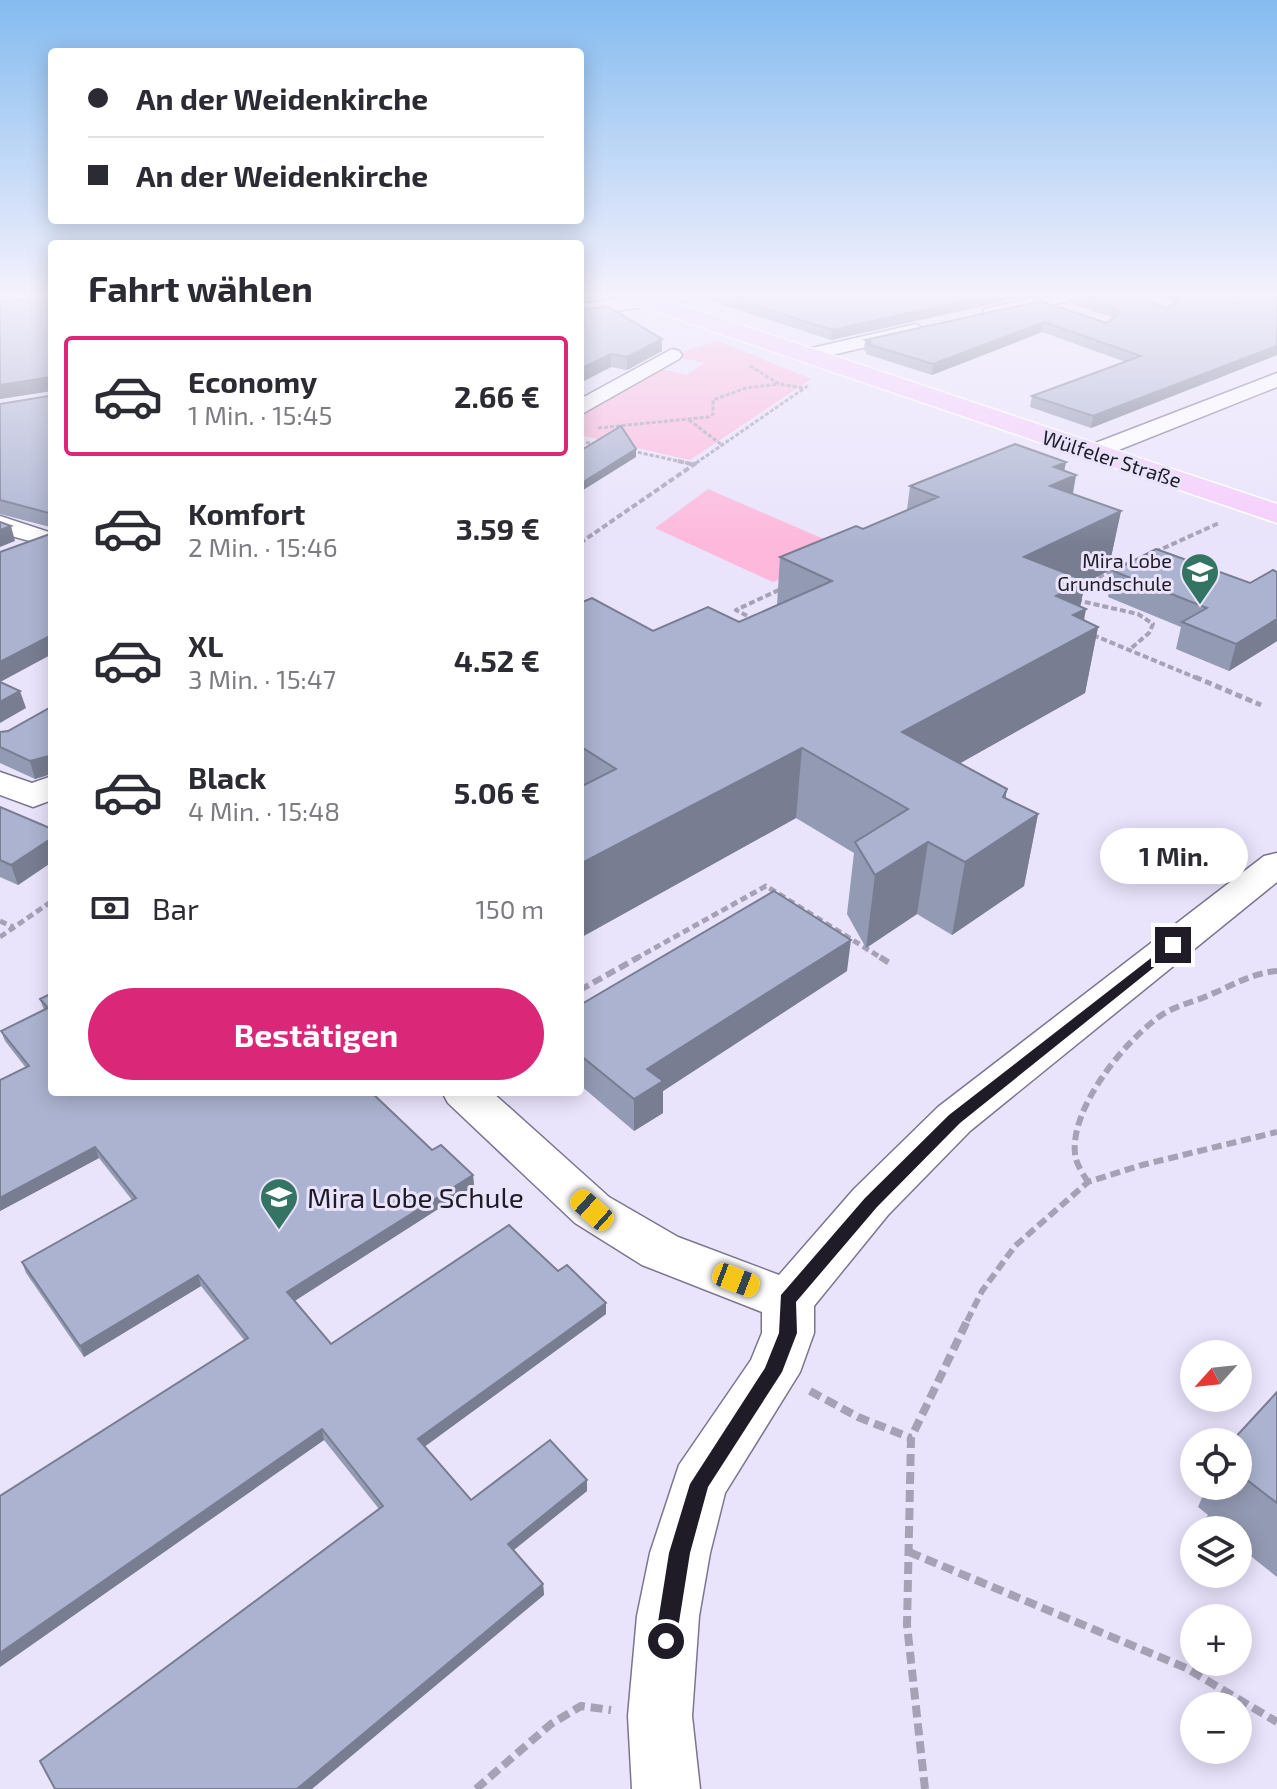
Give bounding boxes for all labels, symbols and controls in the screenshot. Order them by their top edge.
text: An der Weidenkirche [136,80,428,116]
text: An der Weidenkirche [136,157,428,193]
text: Fahrt wählen [88,266,313,309]
icon: car [92,360,164,432]
text: Economy [188,363,317,399]
text: 2.66 € [454,378,540,414]
text: 1 Min. · 15:45 [188,399,333,430]
street label: Wülfeler Straße [1039,424,1185,492]
icon: car [92,492,164,564]
text: Komfort [188,495,305,531]
text: 3.59 € [456,510,540,546]
text: 2 Min. · 15:46 [188,531,338,562]
place label: Mira Lobe Grundschule [1057,548,1172,595]
school or university icon: Mira Lobe Grundschule [1179,551,1221,606]
icon: car [92,624,164,696]
text: XL [188,627,223,663]
text: 4.52 € [454,642,540,678]
text: 3 Min. · 15:47 [188,663,336,694]
icon: car [92,756,164,828]
text: Black [188,759,266,795]
text: 5.06 € [454,774,540,810]
text: 4 Min. · 15:48 [188,795,340,826]
callout: 1 Min. [1099,829,1247,885]
text: 1 Min. [1139,840,1209,871]
icon: cash [88,886,132,930]
text: Bar [152,890,199,926]
text: 150 m [475,893,544,924]
route end [1155,927,1191,963]
button: Bestätigen [88,988,544,1080]
school or university icon: Mira Lobe Schule [258,1176,300,1231]
place label: Mira Lobe Schule [307,1180,524,1214]
car [566,1185,618,1235]
car [709,1260,763,1300]
north arrow [1180,1340,1252,1412]
map controls [1180,1340,1252,1764]
button: locate [1180,1428,1252,1500]
button: layers [1180,1516,1252,1588]
button: + [1180,1604,1252,1676]
route start [648,1623,684,1659]
button: − [1180,1692,1252,1764]

